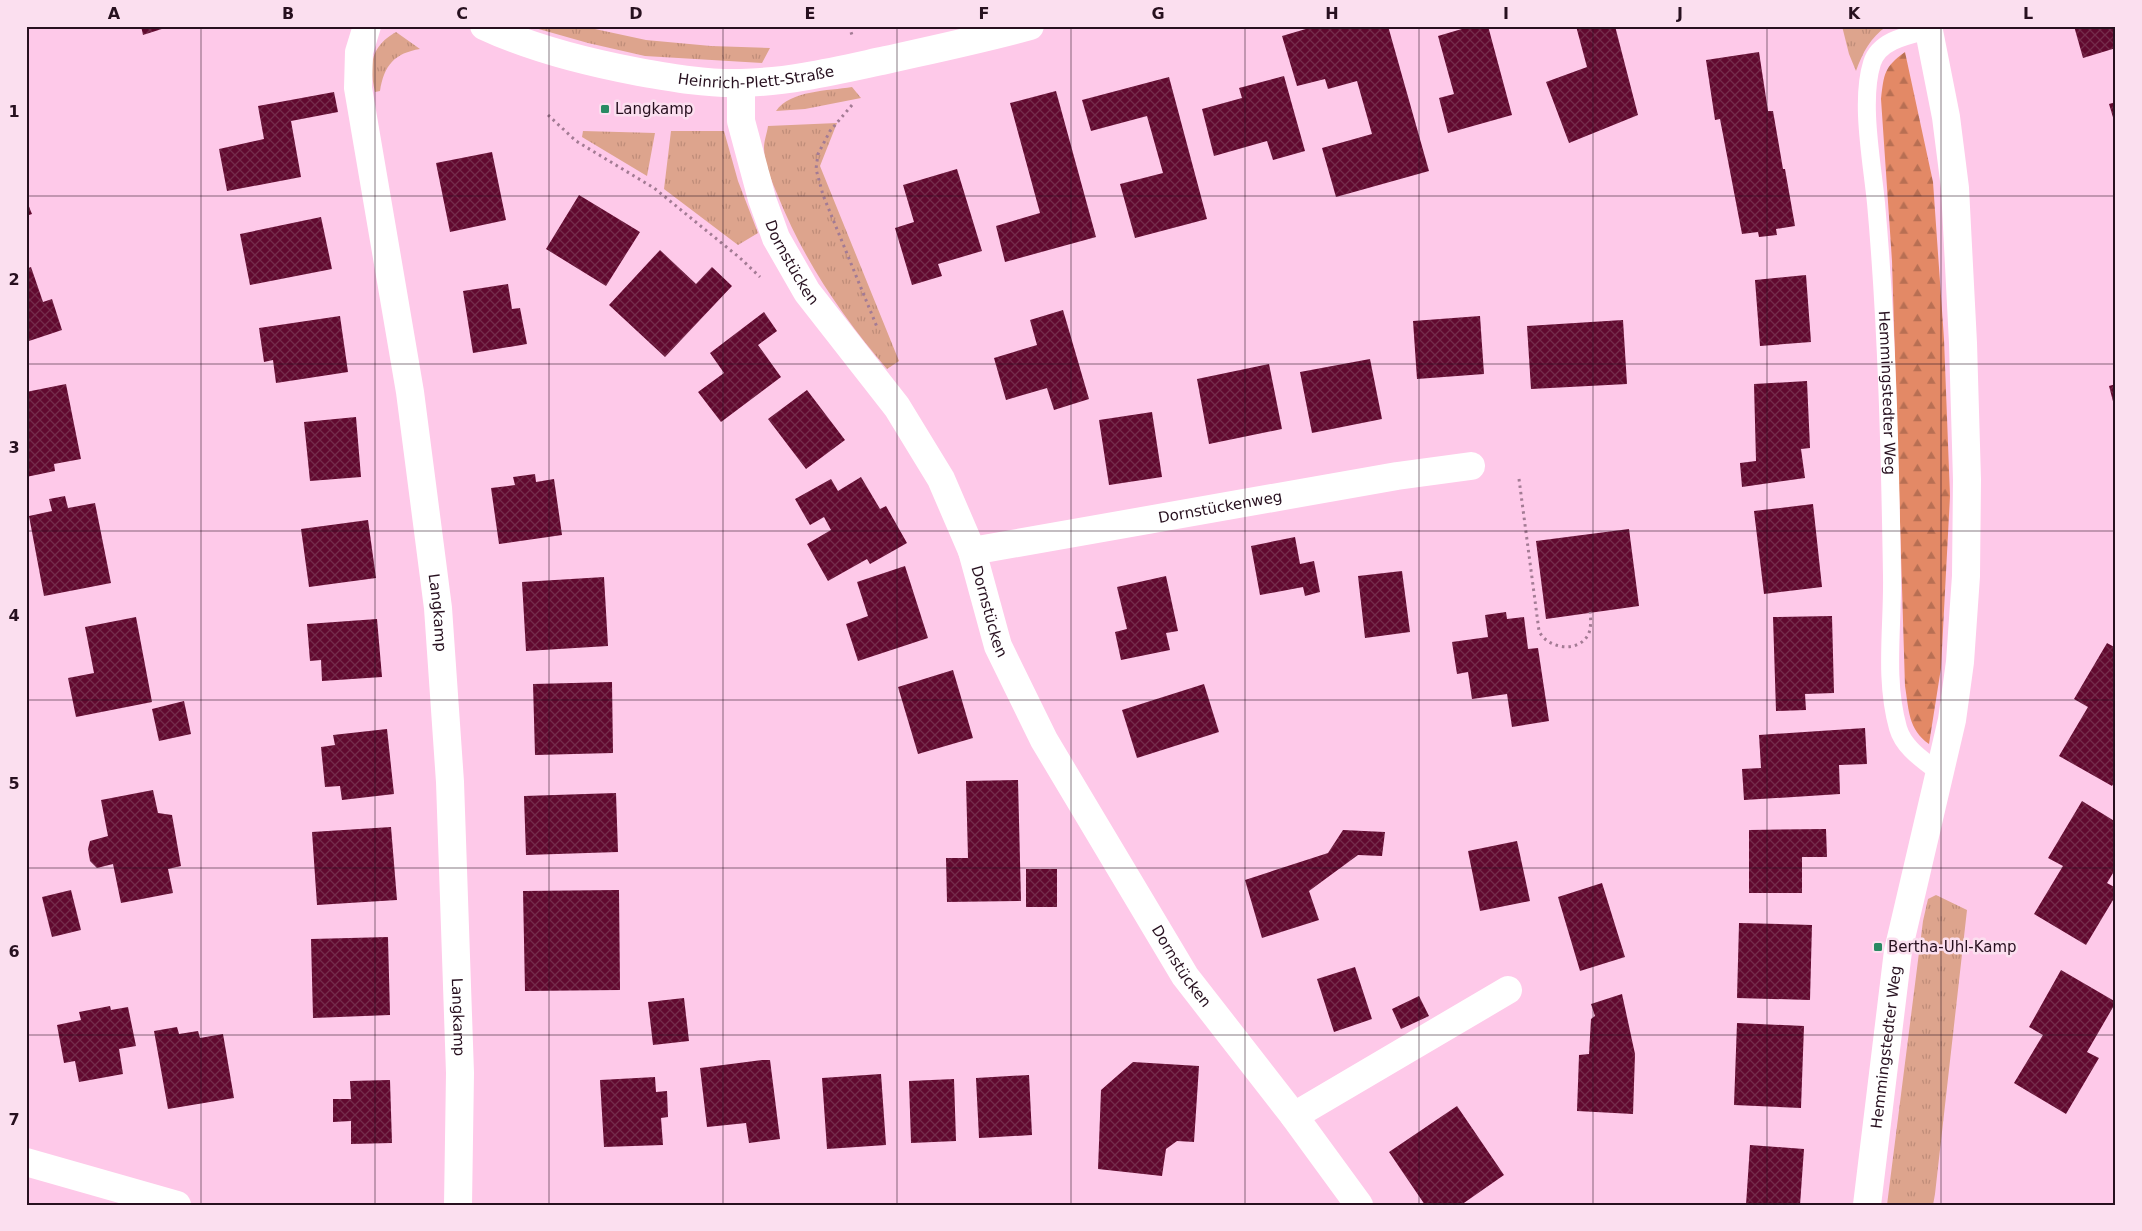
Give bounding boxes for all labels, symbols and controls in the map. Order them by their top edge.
text: A [108,4,121,23]
text: B [282,4,294,23]
text: C [456,4,468,23]
text: D [629,4,643,23]
text: E [805,4,815,23]
text: F [979,4,989,23]
text: G [1151,4,1165,23]
text: H [1325,4,1339,23]
text: I [1503,4,1509,23]
text: J [1676,4,1683,23]
text: K [1848,4,1861,23]
text: L [2023,4,2033,23]
street label: Heinrich-Plett-Straße [677,62,835,92]
place label: Langkamp [615,100,693,118]
text: 1 [8,102,20,121]
marker: Langkamp [599,103,611,115]
street label: Dornstücken [761,218,823,308]
text: 2 [8,270,20,289]
street label: Hemmingstedter Weg [1875,310,1899,475]
text: 3 [8,438,20,457]
street label: Dornstückenweg [1157,487,1284,527]
street label: Dornstücken [967,564,1011,660]
street label: Langkamp [425,572,450,652]
text: 4 [8,606,20,625]
text: 5 [8,774,20,793]
street label: Dornstücken [1148,922,1215,1011]
place label: Bertha-Uhl-Kamp [1888,938,2017,956]
marker: Bertha-Uhl-Kamp [1872,941,1884,953]
text: 6 [8,942,20,961]
street label: Hemmingstedter Weg [1867,965,1905,1130]
street label: Langkamp [448,978,468,1056]
text: 7 [8,1110,20,1129]

